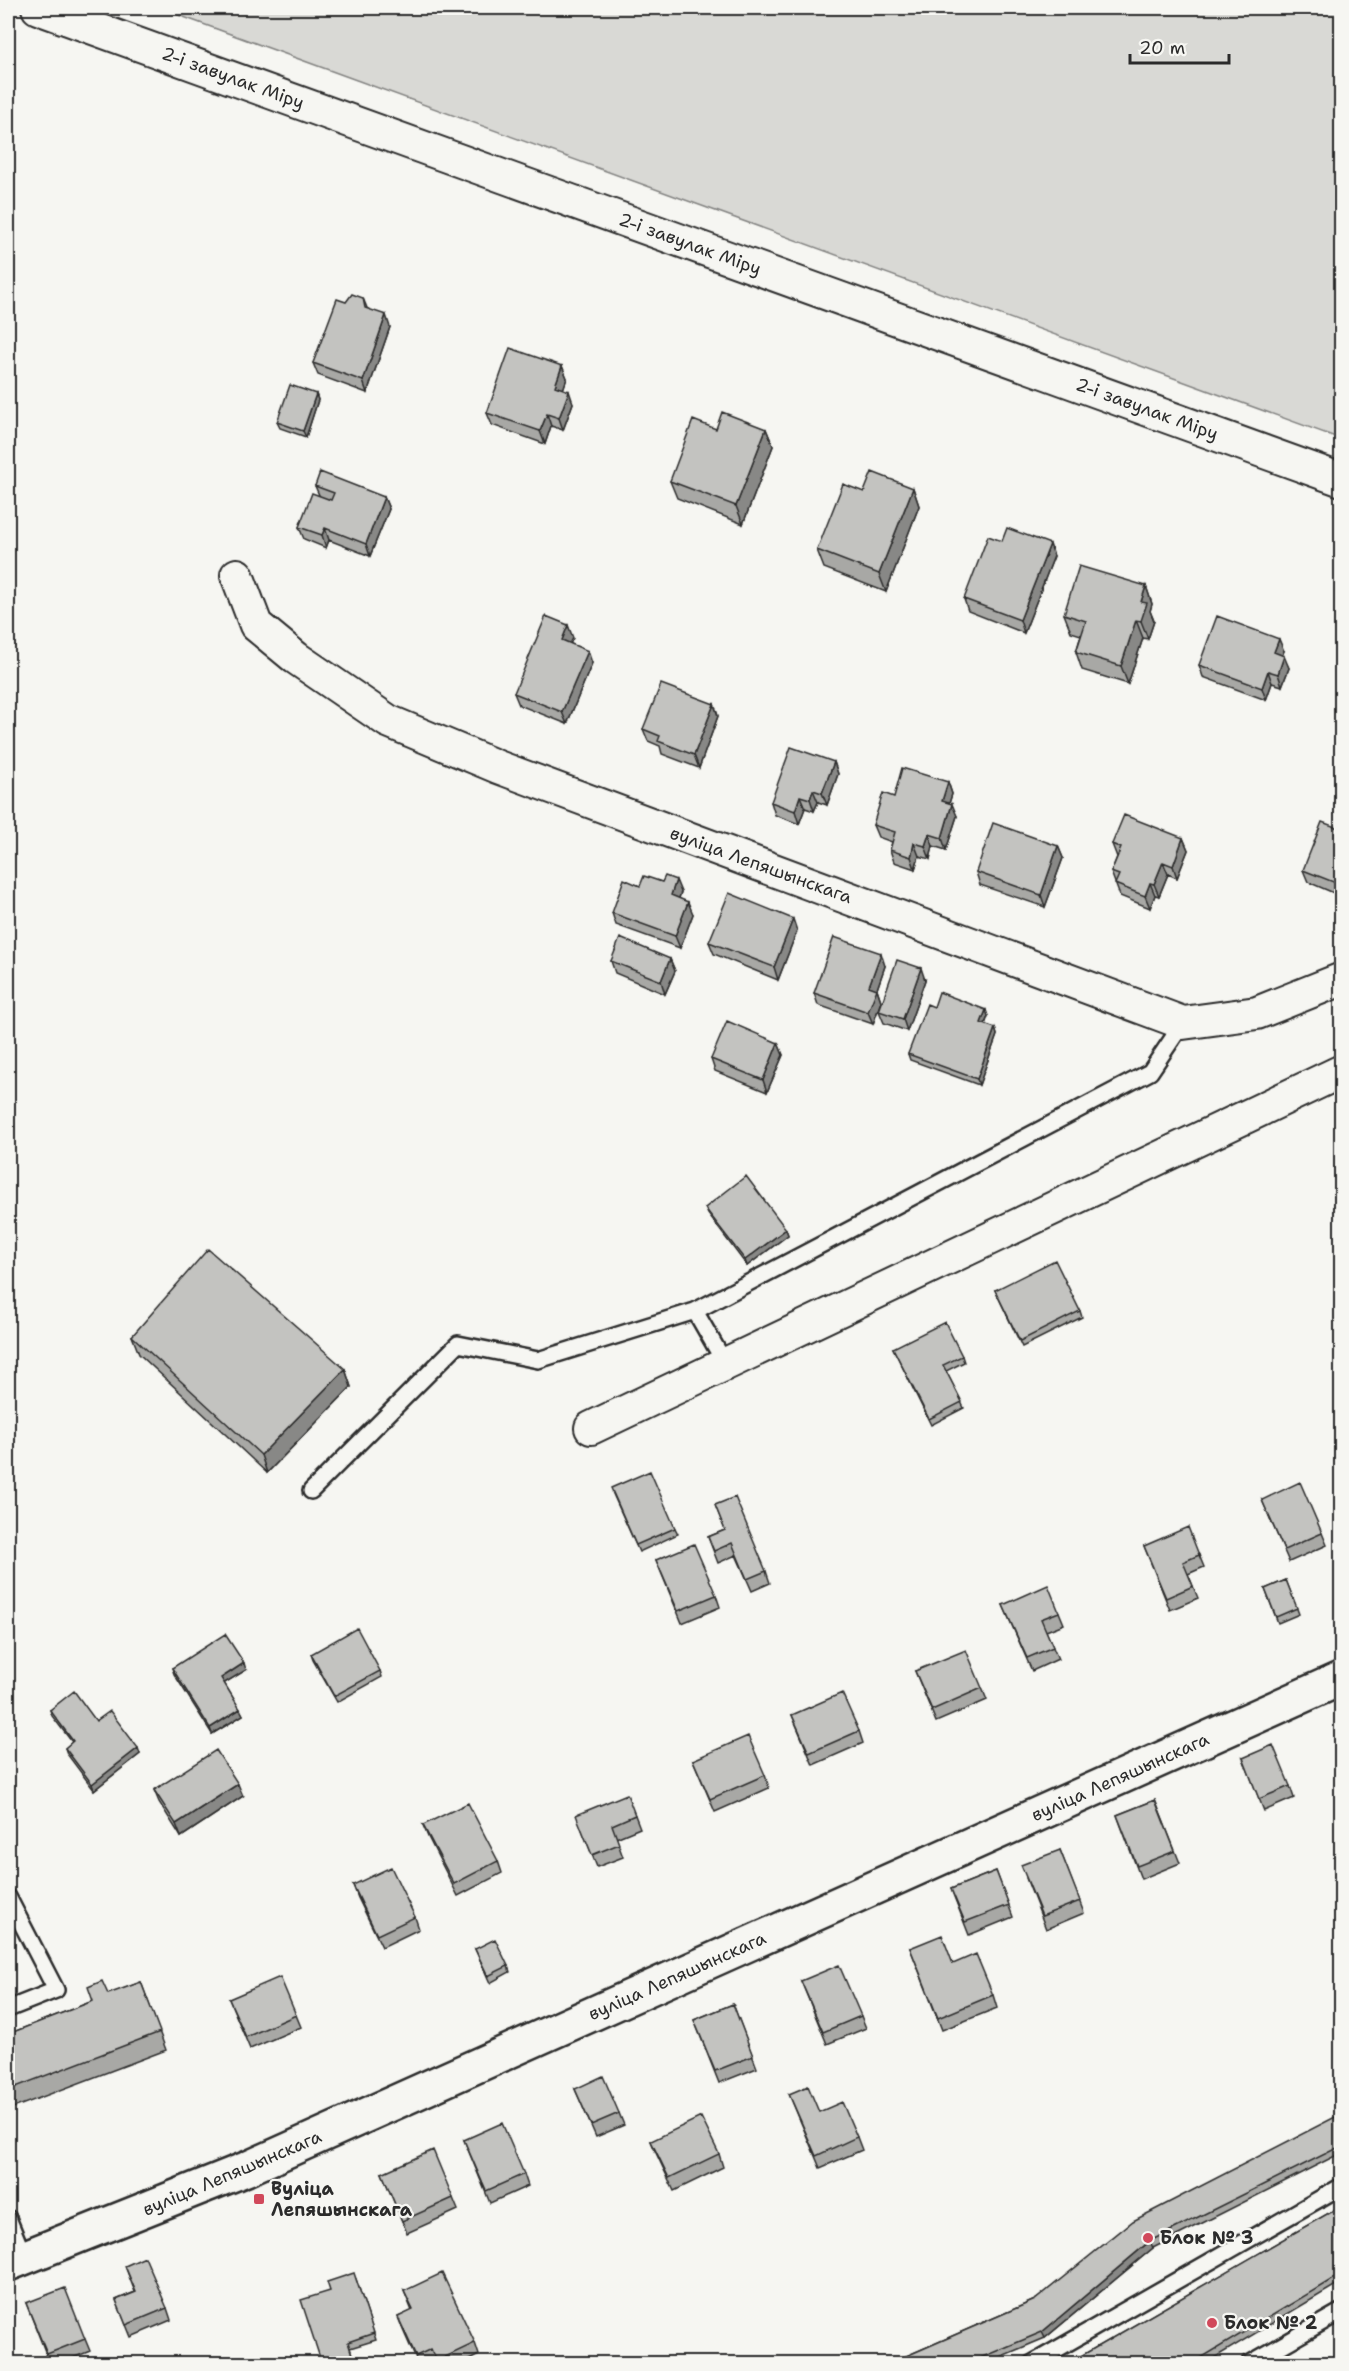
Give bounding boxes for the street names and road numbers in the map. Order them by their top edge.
street label: 2-і завулак Міру [158,41,308,115]
street label: 2-і завулак Міру [615,207,765,281]
street label: 2-і завулак Міру [1072,372,1222,446]
street label: вуліца Лепяшынскага [667,821,855,909]
street label: вуліца Лепяшынскага [1027,1727,1213,1827]
street label: вуліца Лепяшынскага [584,1926,770,2026]
street label: вуліца Лепяшынскага [139,2124,325,2222]

